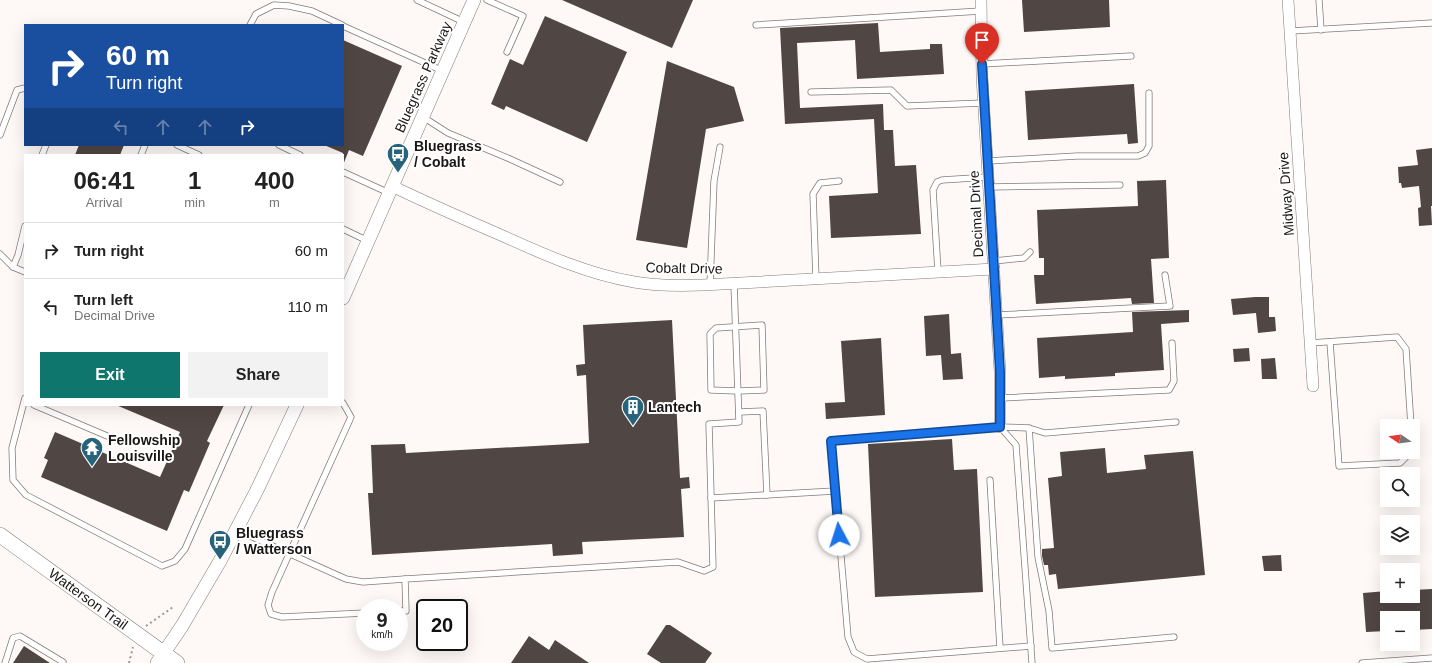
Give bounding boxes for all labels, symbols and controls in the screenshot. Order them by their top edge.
street label: Bluegrass Parkway [391,19,455,135]
pin [965,23,999,64]
icon: arrive [971,29,993,51]
icon: right [40,40,92,92]
text: 60 m [106,40,170,71]
text: Turn right [106,73,182,93]
icon: left [110,116,132,138]
icon: ahead [152,116,174,138]
icon: ahead [194,116,216,138]
icon: right [236,116,258,138]
place label: Bluegrass / Cobalt [414,138,482,170]
bus stop icon: Bluegrass / Cobalt [385,141,411,174]
street label: Midway Drive [1275,151,1297,236]
text: 06:41 [73,167,135,194]
text: 1 [188,167,201,194]
text: 400 [255,167,295,194]
street label: Decimal Drive [966,170,986,258]
text: Arrival [86,195,123,210]
text: min [184,195,205,210]
text: m [269,195,280,210]
icon: right [40,240,62,262]
text: Turn right [74,242,144,259]
text: 60 m [295,242,328,259]
street label: Cobalt Drive [645,259,723,277]
text: Turn left [74,291,133,308]
icon: left [40,296,62,318]
text: 110 m [287,298,328,315]
text: Decimal Drive [74,308,155,323]
button: Exit [40,352,180,398]
button: Share [188,352,328,398]
building icon: Lantech [620,394,646,427]
place label: Lantech [648,399,702,415]
north arrow [1380,419,1420,459]
map controls [1380,419,1420,651]
place label: Fellowship Louisville [108,432,180,464]
temple icon: Fellowship Louisville [79,435,105,468]
button: search [1380,467,1420,507]
position arrow [818,514,860,556]
button: layers [1380,515,1420,555]
place label: Bluegrass / Watterson [236,525,312,557]
bus stop icon: Bluegrass / Watterson [207,528,233,561]
button: + [1380,563,1420,603]
street label: Watterson Trail [46,565,131,633]
speed limit sign: 20 [416,599,468,651]
text: 9 [376,609,388,631]
button: − [1380,611,1420,651]
text: km/h [371,629,393,640]

